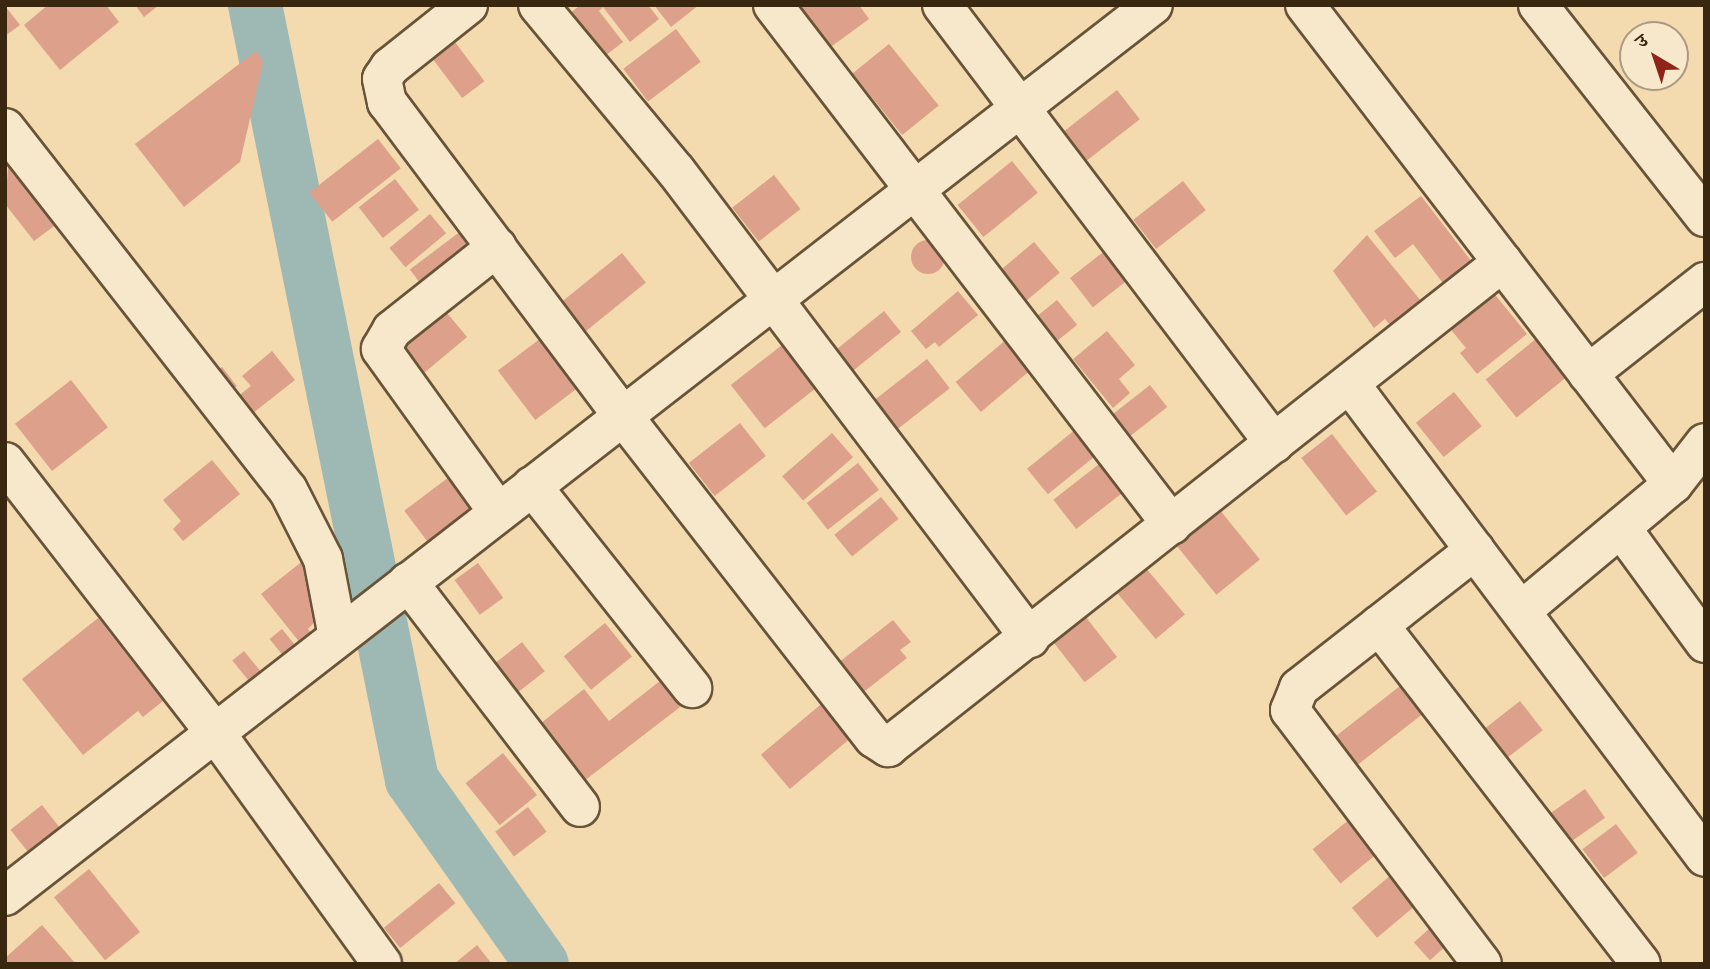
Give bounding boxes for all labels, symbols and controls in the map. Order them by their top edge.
north arrow [1619,21,1689,91]
text: उ [1630,28,1653,54]

